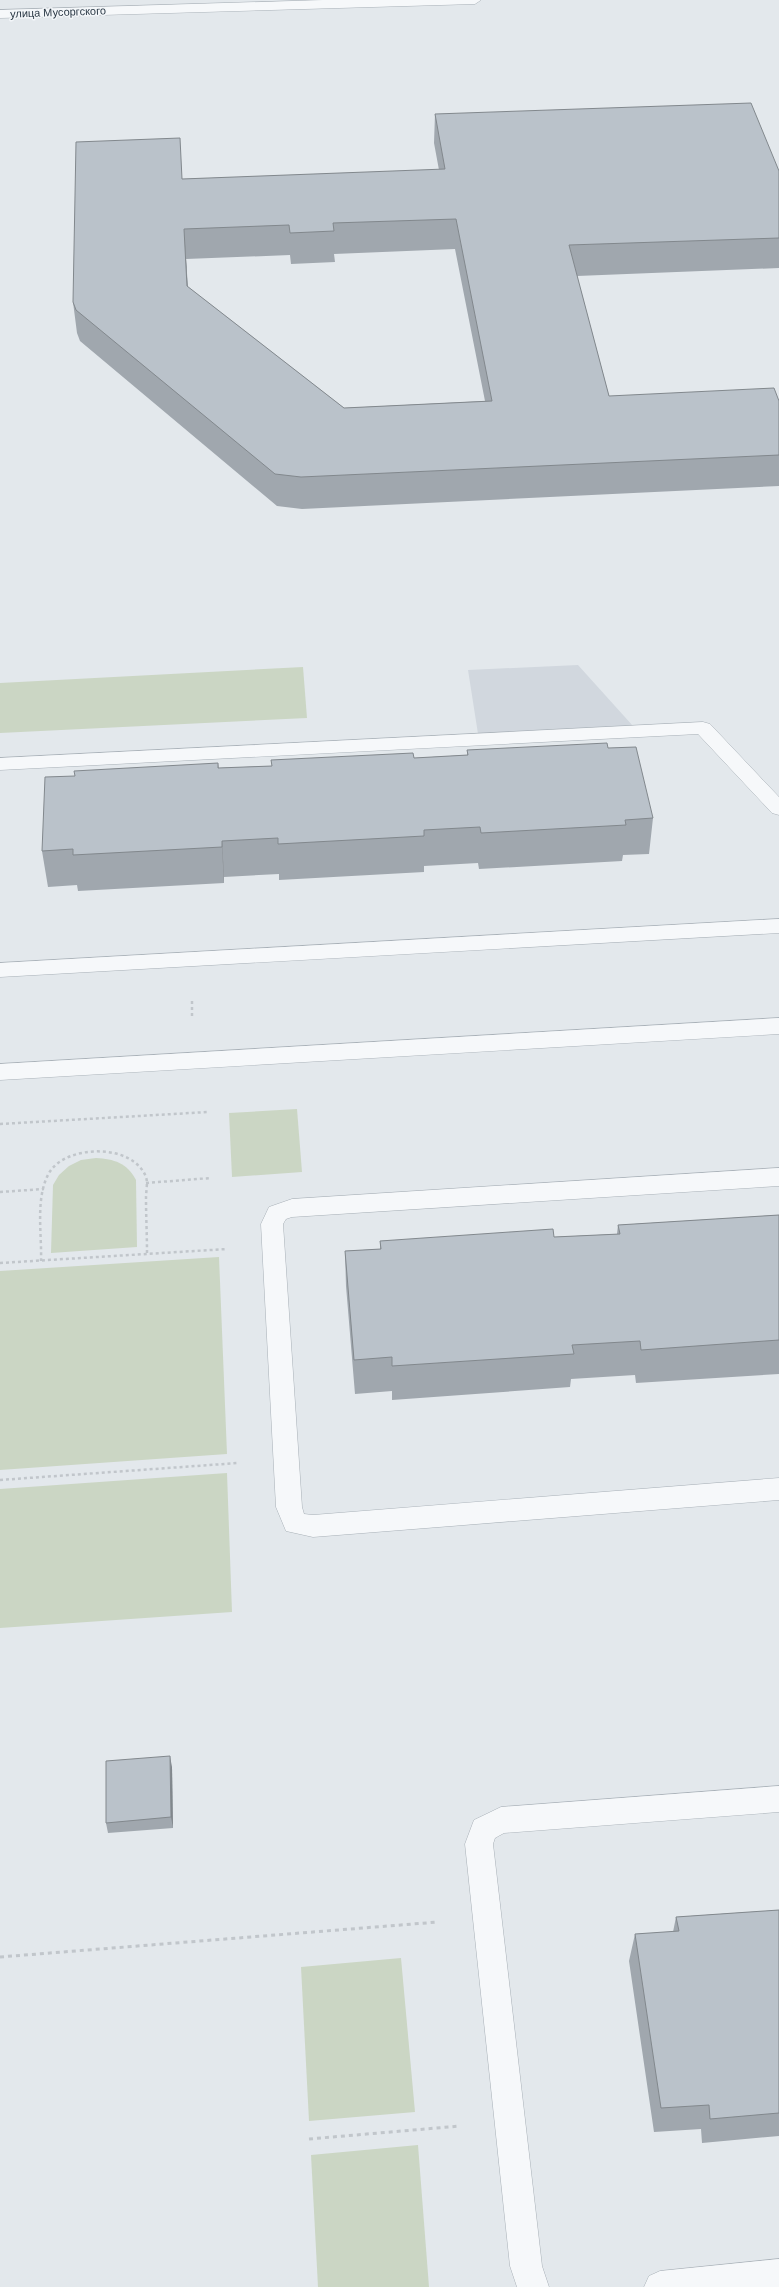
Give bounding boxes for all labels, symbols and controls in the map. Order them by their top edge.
street label: улица Мусоргского [10,3,106,21]

